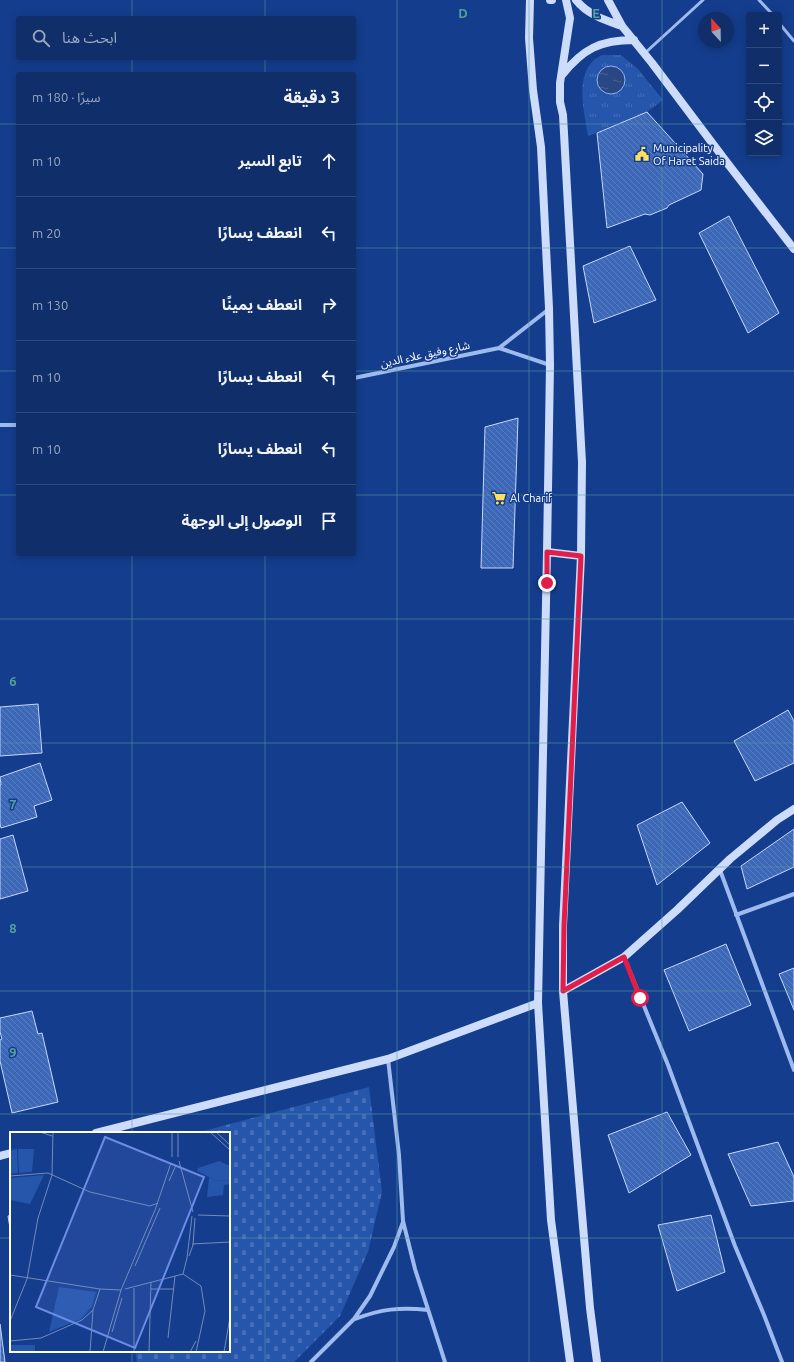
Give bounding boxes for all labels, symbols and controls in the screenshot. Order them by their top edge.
text: D [458,6,468,20]
text: E [592,6,600,20]
north arrow [698,12,734,48]
map controls [746,12,782,156]
button: + [746,12,782,48]
search box [16,16,356,60]
icon: search [30,27,52,49]
text: ابحث هنا [62,29,117,46]
button: − [746,48,782,84]
button: locate [746,84,782,120]
text: 3 دقيقة [284,87,340,106]
text: سيرًا · 180 m [32,90,100,104]
button: layers [746,120,782,156]
place label: Municipality Of Haret Saida [653,142,725,167]
public building icon: Municipality Of Haret Saida [634,146,650,162]
icon: ahead [318,150,340,172]
text: تابع السير [238,152,302,169]
text: 10 m [32,154,61,168]
icon: left [318,222,340,244]
text: انعطف يسارًا [218,224,302,241]
text: 20 m [32,226,61,240]
icon: right [318,294,340,316]
text: انعطف يمينًا [222,296,302,313]
text: 130 m [32,298,68,312]
street label: شارع وفيق علاء الدين [379,339,472,371]
icon: left [318,366,340,388]
text: انعطف يسارًا [218,368,302,385]
text: 10 m [32,370,61,384]
icon: left [318,438,340,460]
text: انعطف يسارًا [218,440,302,457]
text: 10 m [32,442,61,456]
supermarket icon: Al Charif [491,490,507,506]
place label: Al Charif [510,492,553,504]
icon: arrive [318,510,340,532]
text: الوصول إلى الوجهة [182,512,302,529]
route end [538,574,556,592]
text: 6 [9,674,17,688]
text: 7 [9,797,17,811]
text: 8 [9,921,17,935]
route start [631,989,649,1007]
text: 9 [9,1045,17,1059]
inset map [10,1132,230,1352]

